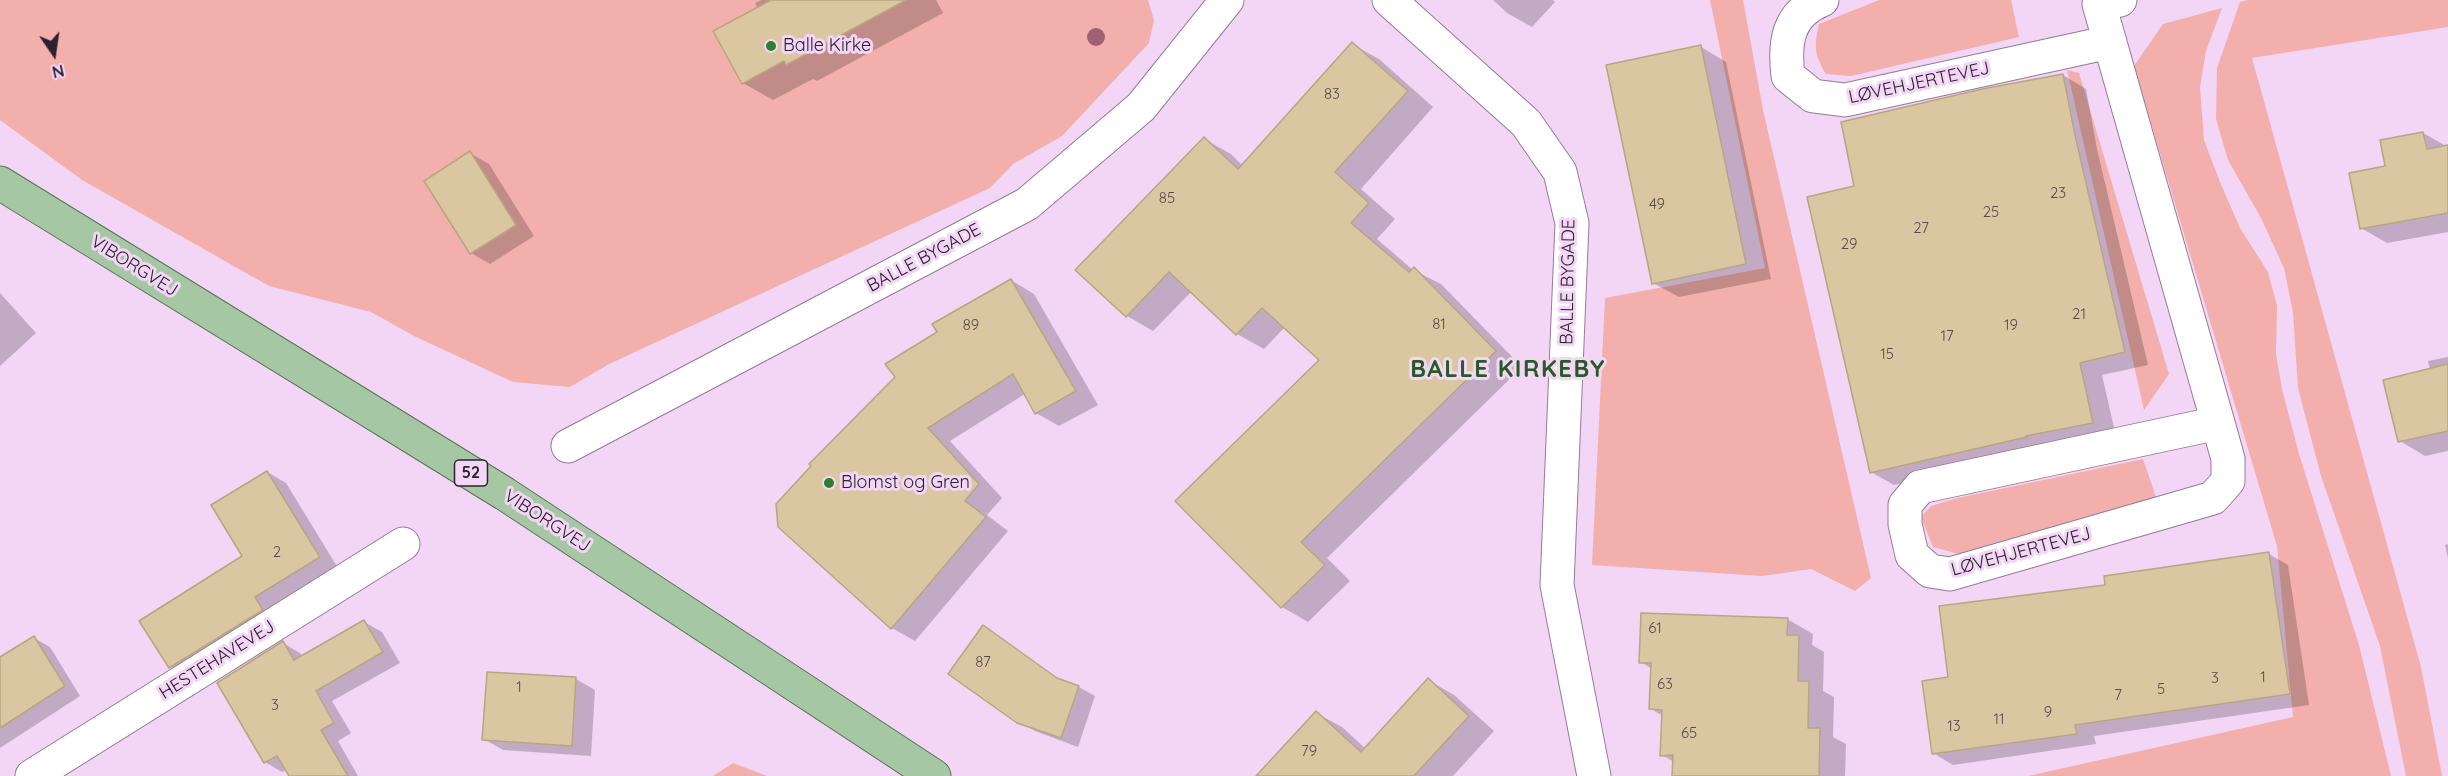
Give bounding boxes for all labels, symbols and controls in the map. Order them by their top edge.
north arrow [24,24,84,84]
place label: Balle Kirke [783,35,871,57]
marker: Balle Kirke [764,39,778,53]
street label: LØVEHJERTEVEJ [1847,58,1991,108]
text: N [50,60,66,83]
house number: 83 [1324,85,1340,103]
house number: 23 [2050,184,2066,202]
house number: 85 [1159,189,1175,207]
house number: 49 [1649,195,1665,213]
house number: 25 [1983,203,1999,221]
street label: BALLE BYGADE [863,219,985,297]
street label: BALLE BYGADE [1556,219,1580,345]
house number: 27 [1913,219,1929,237]
street label: VIBORGVEJ [87,231,181,301]
house number: 29 [1841,235,1857,253]
house number: 21 [2072,305,2086,323]
house number: 81 [1432,315,1446,333]
house number: 89 [963,316,979,334]
house number: 19 [2004,316,2018,334]
house number: 17 [1940,327,1954,345]
house number: 15 [1880,345,1894,363]
district label: BALLE KIRKEBY [1410,356,1606,384]
road number: 52 [454,460,488,486]
place label: Blomst og Gren [841,472,970,494]
marker: Blomst og Gren [822,476,836,490]
street label: VIBORGVEJ [500,485,594,557]
street label: LØVEHJERTEVEJ [1949,523,2093,581]
house number: 2 [273,543,281,561]
street label: HESTEHAVEVEJ [155,616,279,704]
house number: 61 [1648,619,1662,637]
house number: 87 [975,653,991,671]
house number: 1 [2260,668,2266,686]
house number: 3 [2211,669,2219,687]
house number: 63 [1657,675,1673,693]
house number: 1 [516,678,522,696]
house number: 5 [2157,680,2165,698]
house number: 7 [2114,686,2122,704]
house number: 3 [271,696,279,714]
house number: 9 [2044,703,2052,721]
house number: 11 [1993,710,2005,728]
house number: 13 [1947,717,1961,735]
house number: 65 [1681,724,1697,742]
house number: 79 [1301,742,1317,760]

